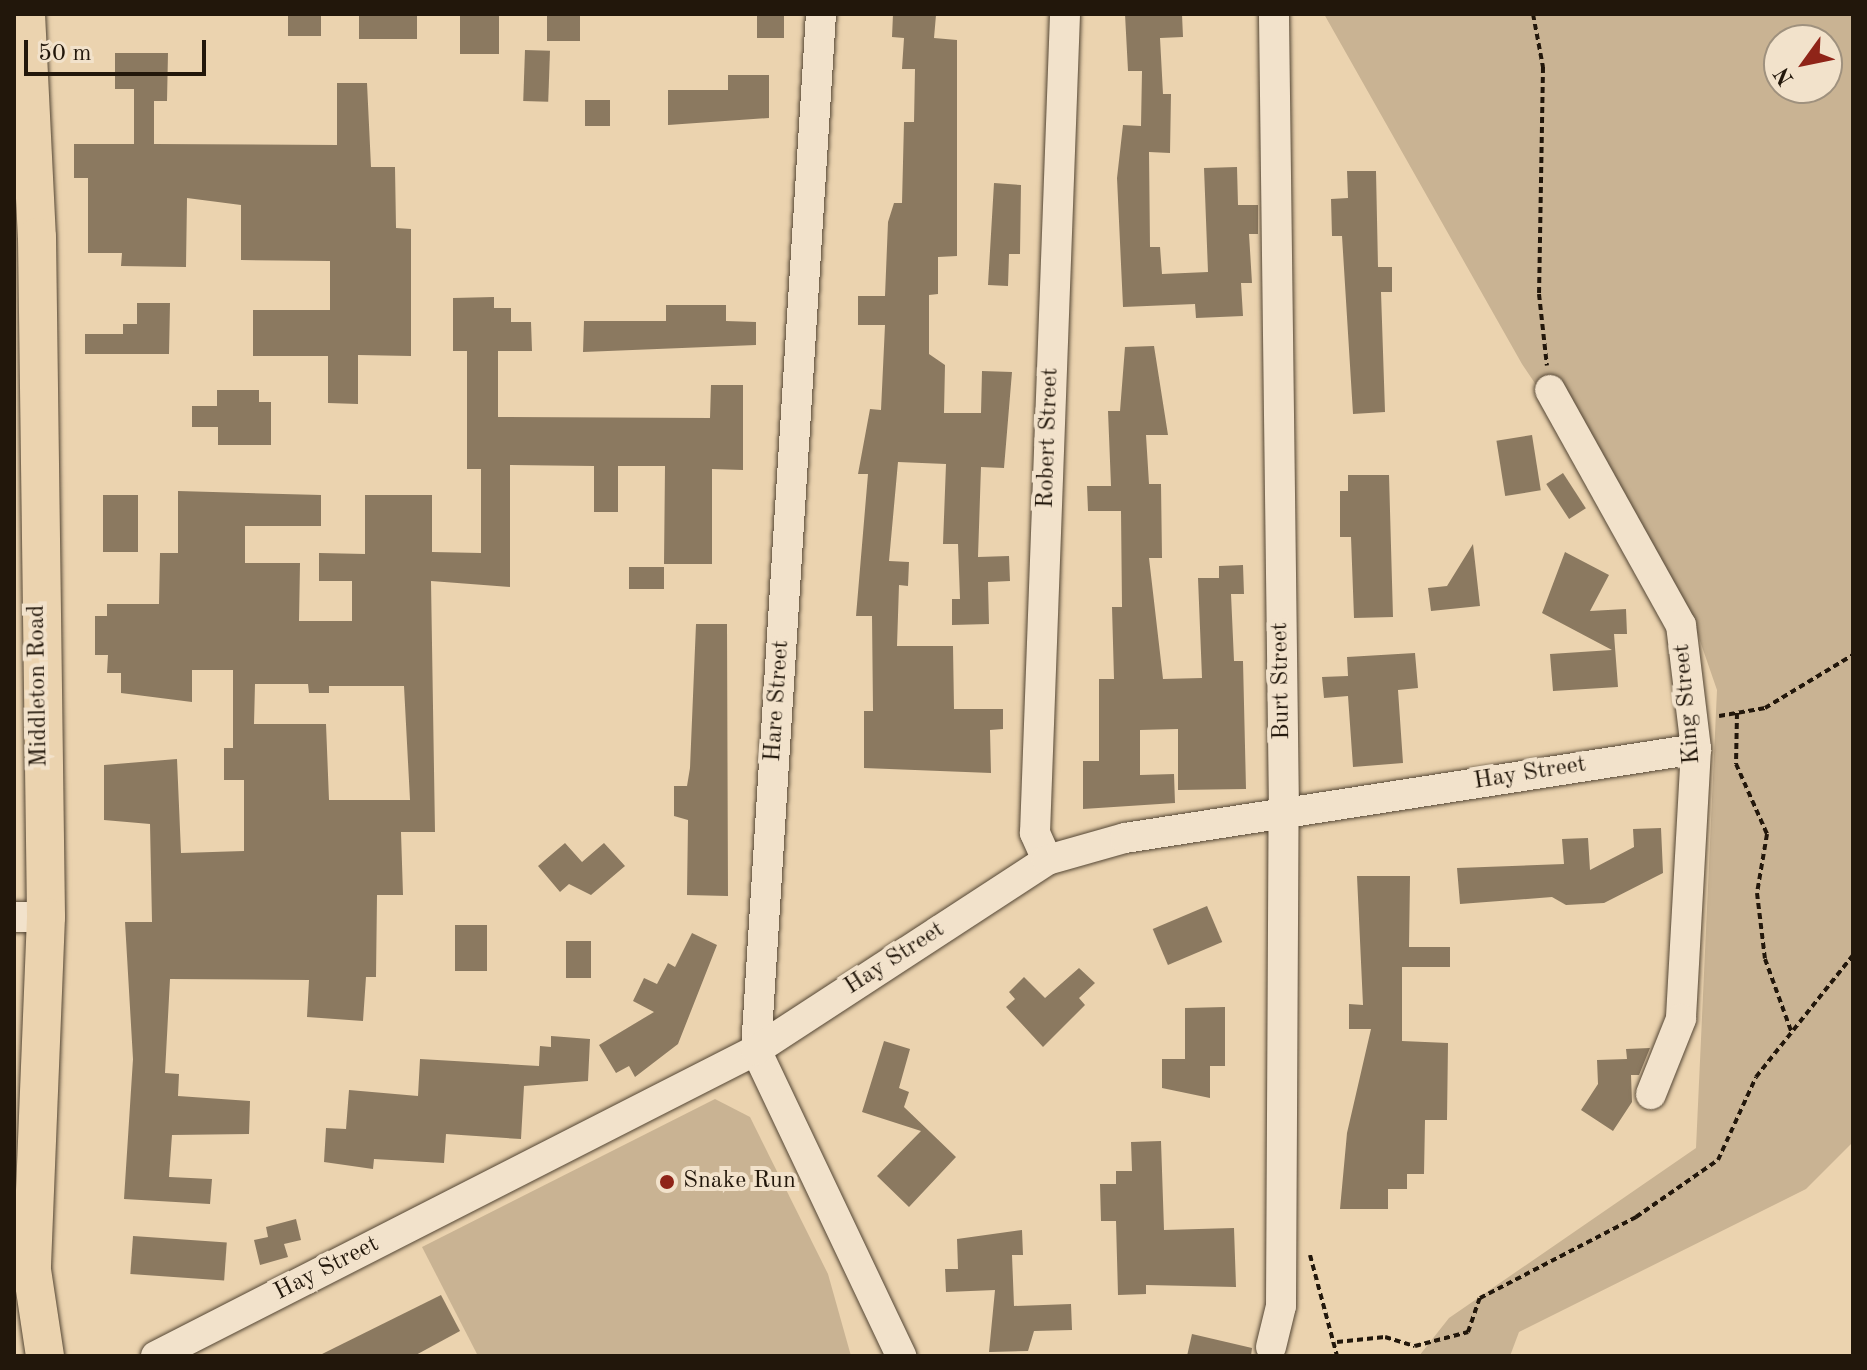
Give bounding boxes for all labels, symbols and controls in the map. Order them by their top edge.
scale bar [28,24,210,74]
north arrow [1763,24,1843,104]
text: 50 m [38,42,92,66]
text: N [1771,63,1798,89]
street label: Robert Street [1032,367,1066,509]
street label: Middleton Road [23,604,55,768]
street label: Burt Street [1267,622,1297,740]
street label: Hare Street [759,639,797,763]
street label: King Street [1668,643,1708,765]
street label: Hay Street [1472,751,1588,797]
street label: Hay Street [840,916,950,1002]
place label: Snake Run [683,1168,796,1196]
marker: Snake Run [658,1173,676,1191]
street label: Hay Street [270,1230,384,1308]

